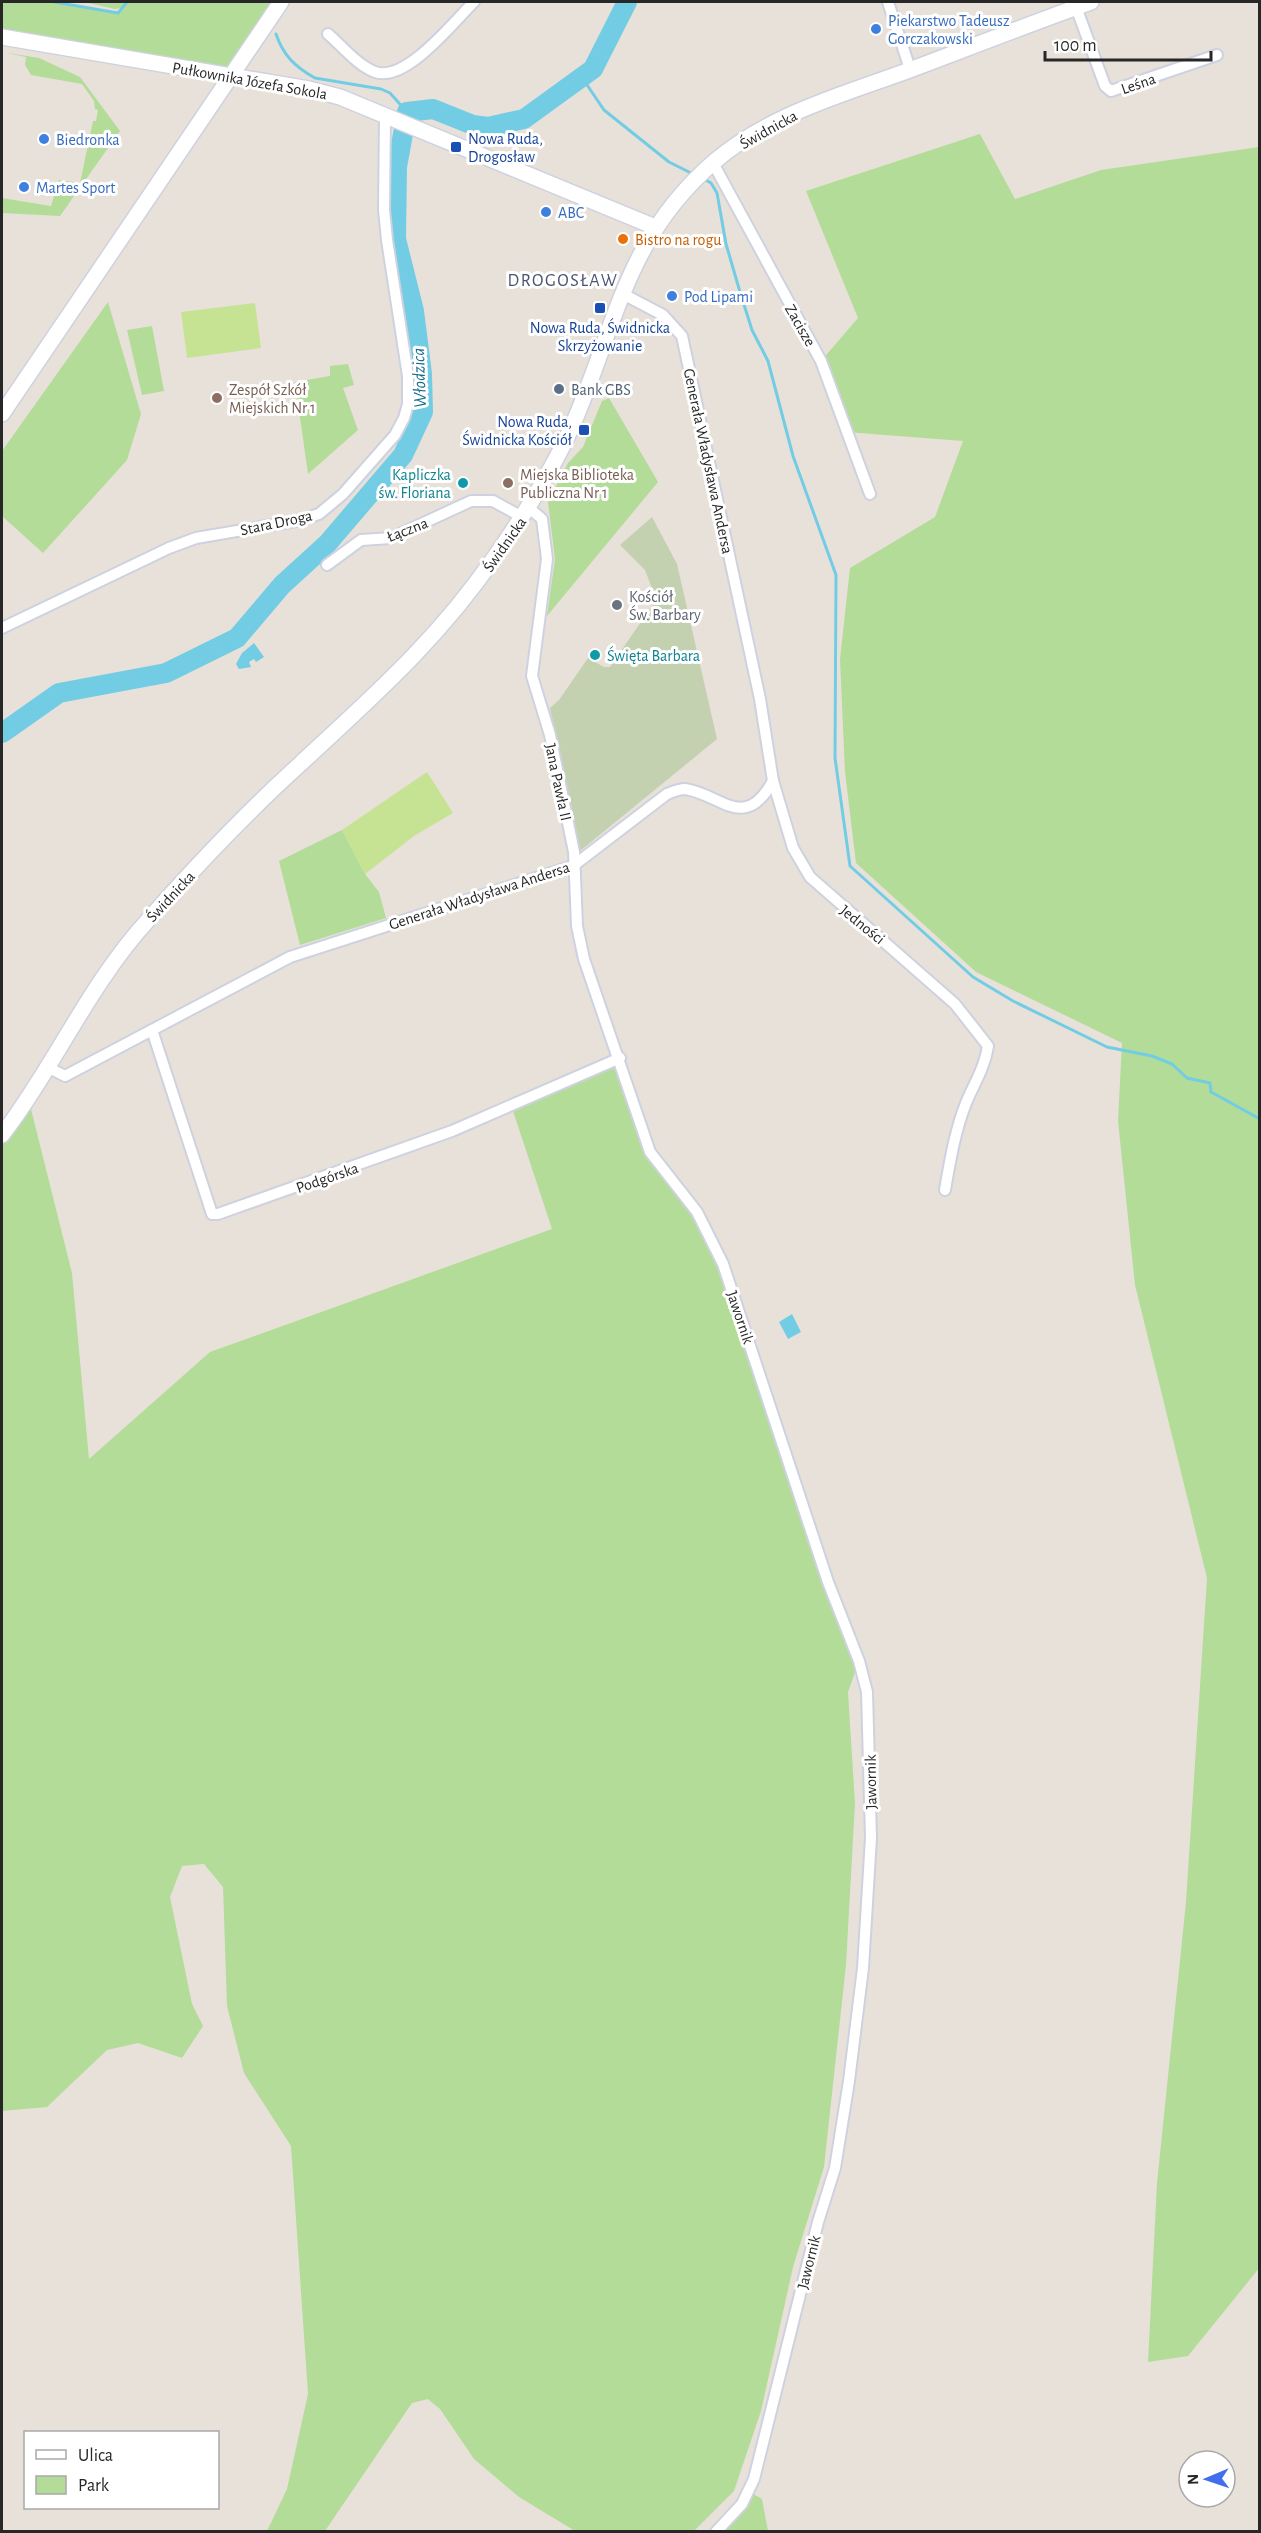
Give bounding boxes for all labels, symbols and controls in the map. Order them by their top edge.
place label: Piekarstwo Tadeusz Gorczakowski [888,13,1010,47]
marker: Piekarstwo Tadeusz Gorczakowski [869,22,883,36]
scale bar [1045,24,1212,62]
text: 100 m [1054,37,1097,55]
street label: Pułkownika Józefa Sokola [171,59,329,103]
street label: Leśna [1119,71,1158,97]
street label: Świdnicka [736,105,800,152]
place label: Nowa Ruda, Drogosław [468,131,543,165]
marker: Biedronka [37,132,51,146]
place label: Biedronka [56,132,120,148]
marker: Nowa Ruda, Drogosław [449,140,463,154]
marker: Martes Sport [17,180,31,194]
place label: Martes Sport [36,180,115,196]
marker: ABC [539,205,553,219]
place label: ABC [558,205,584,221]
marker: Bistro na rogu [616,232,630,246]
place label: Bistro na rogu [635,232,721,248]
district label: DROGOSŁAW [508,272,618,290]
marker: Pod Lipami [665,289,679,303]
place label: Pod Lipami [684,289,753,305]
marker: Nowa Ruda, Świdnicka Skrzyżowanie [593,301,607,315]
street label: Zacisze [782,302,818,349]
place label: Nowa Ruda, Świdnicka Skrzyżowanie [530,317,670,355]
water label: Włodzica [410,347,430,408]
street label: Generała Władysława Andersa [680,367,736,556]
place label: Zespół Szkół Miejskich Nr 1 [229,382,315,417]
marker: Bank GBS [552,382,566,396]
place label: Bank GBS [571,382,631,398]
marker: Zespół Szkół Miejskich Nr 1 [210,391,224,405]
place label: Nowa Ruda, Świdnicka Kościół [462,414,573,448]
marker: Nowa Ruda, Świdnicka Kościół [577,423,591,437]
place label: Kapliczka św. Floriana [379,467,451,501]
place label: Miejska Biblioteka Publiczna Nr 1 [520,467,634,501]
marker: Kapliczka św. Floriana [456,476,470,490]
marker: Miejska Biblioteka Publiczna Nr 1 [501,476,515,490]
street label: Stara Droga [239,508,314,538]
street label: Świdnicka [478,513,529,575]
street label: Łączna [385,515,430,545]
place label: Kościół Św. Barbary [629,589,701,624]
marker: Kościół Św. Barbary [610,598,624,612]
place label: Święta Barbara [607,645,700,664]
marker: Święta Barbara [588,648,602,662]
street label: Jana Pawła II [542,742,574,822]
street label: Generała Władysława Andersa [387,859,572,934]
street label: Świdnicka [141,866,198,925]
street label: Jedności [837,902,888,947]
street label: Podgórska [294,1160,361,1196]
street label: Jawornik [724,1289,757,1346]
street label: Jawornik [863,1754,879,1809]
street label: Jawornik [795,2233,824,2291]
legend [24,2431,219,2509]
text: Ulica [78,2447,113,2465]
north arrow [1177,2449,1237,2509]
text: N [1185,2474,1201,2485]
text: Park [78,2477,110,2495]

